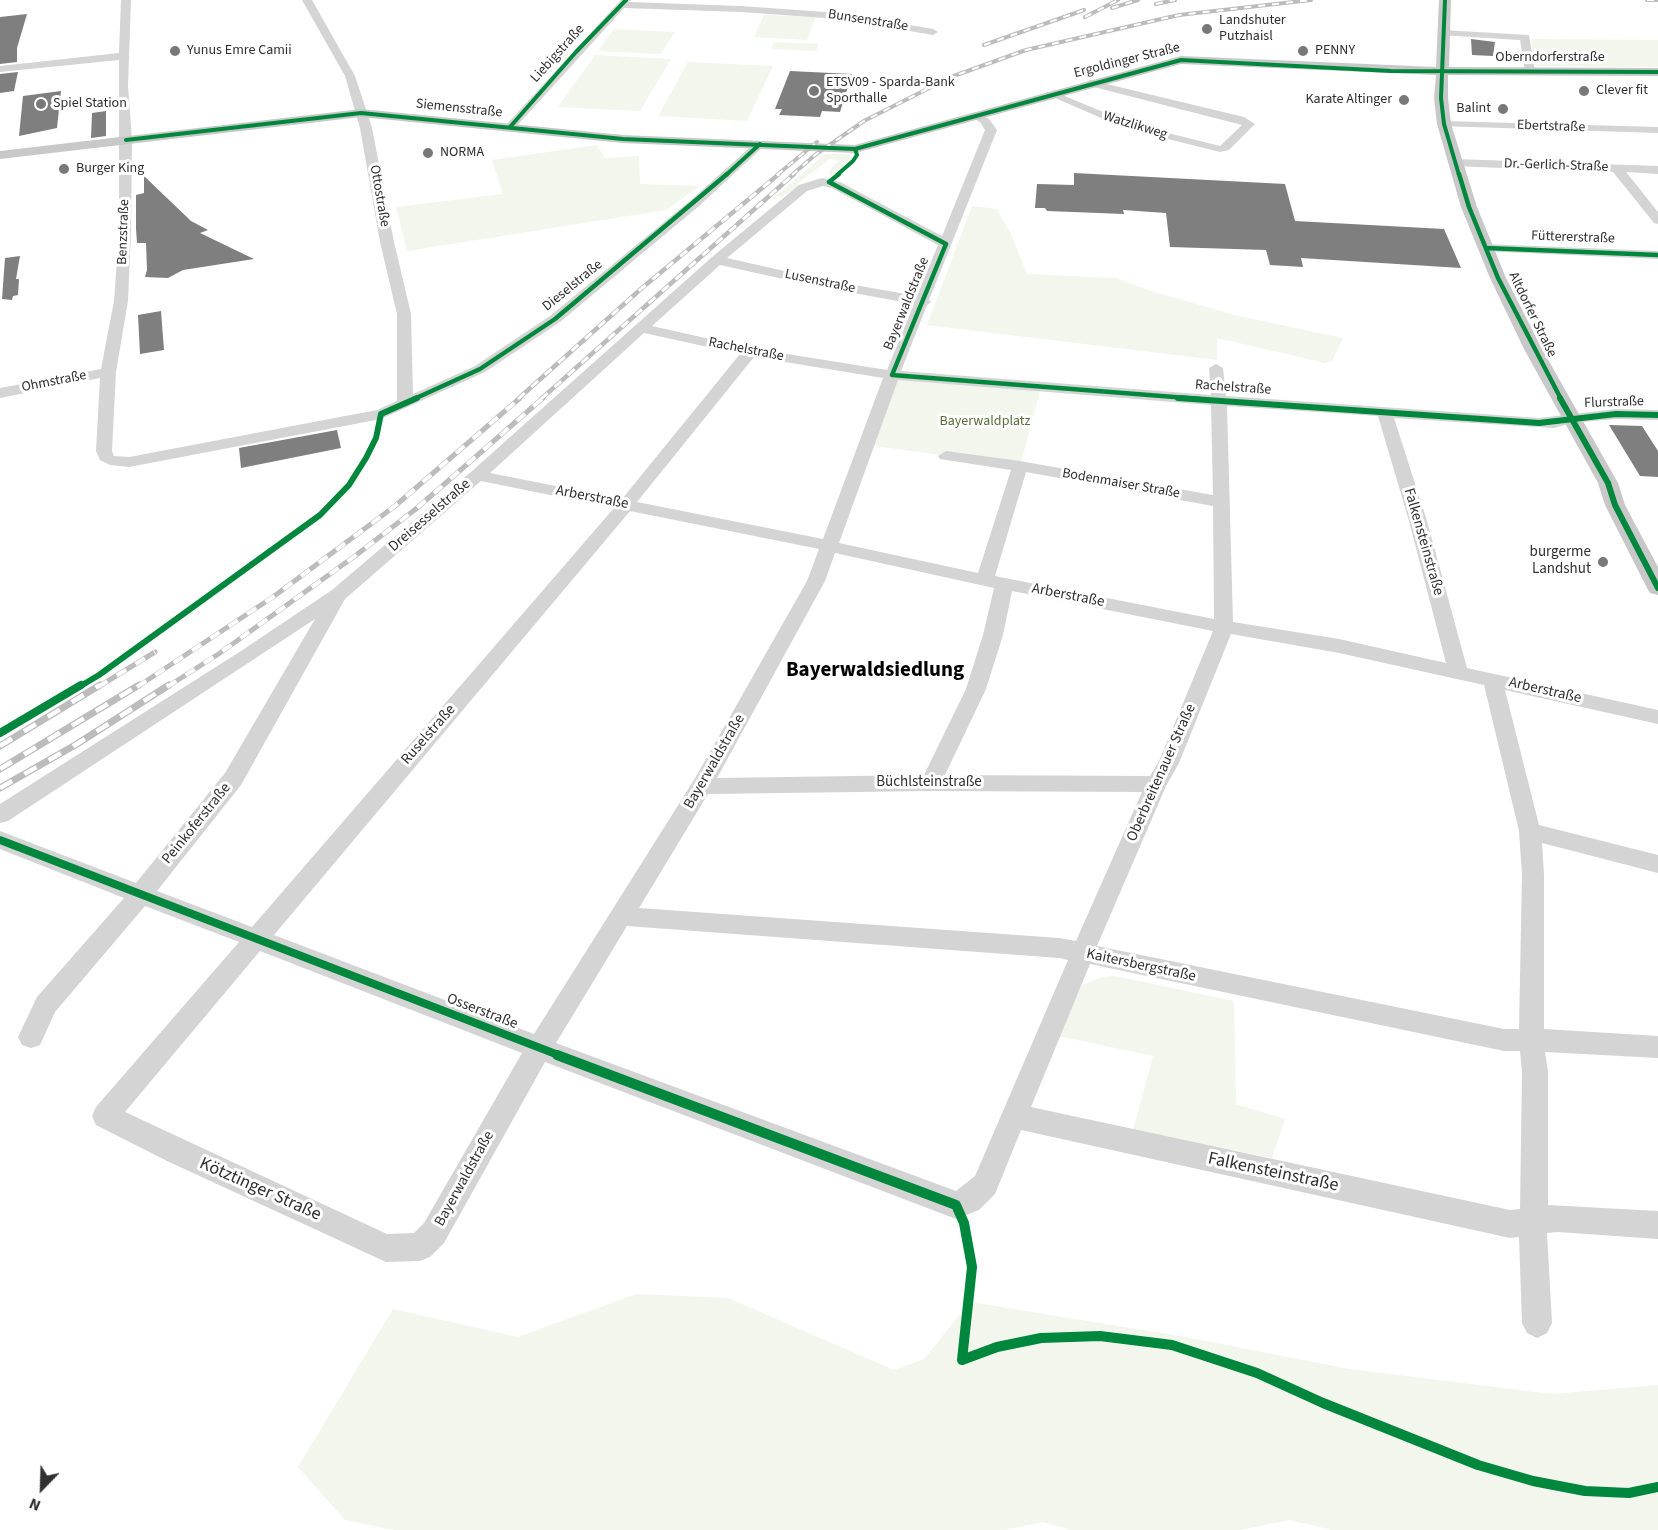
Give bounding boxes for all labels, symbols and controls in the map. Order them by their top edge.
street label: Bunsenstraße [827,6,909,36]
place label: Landshuter Putzhaisl [1219,13,1286,46]
street label: Liebigstraße [528,21,588,87]
marker: Landshuter Putzhaisl [1200,22,1214,36]
street label: Ergoldinger Straße [1072,40,1182,82]
place label: Yunus Emre Camii [187,43,292,59]
place label: PENNY [1315,43,1355,59]
marker: Yunus Emre Camii [168,44,182,58]
marker: PENNY [1296,44,1310,58]
street label: Oberndorferstraße [1495,50,1605,66]
place label: ETSV09 - Sparda-Bank Sporthalle [826,75,955,108]
place label: Clever fit [1596,83,1648,99]
marker: ETSV09 - Sparda-Bank Sporthalle [807,84,821,98]
marker: Clever fit [1577,84,1591,98]
place label: Karate Altinger [1305,92,1392,108]
marker: Karate Altinger [1397,93,1411,107]
place label: Spiel Station [53,96,127,112]
street label: Siemensstraße [415,96,503,122]
marker: Spiel Station [34,97,48,111]
place label: Balint [1456,101,1491,117]
marker: Balint [1496,102,1510,116]
street label: Watzlikweg [1101,108,1169,144]
street label: Ebertstraße [1517,117,1585,137]
place label: NORMA [440,145,484,161]
marker: NORMA [421,146,435,160]
street label: Dr.-Gerlich-Straße [1503,156,1609,176]
place label: Burger King [76,161,144,177]
marker: Burger King [57,162,71,176]
street label: Ottostraße [365,164,393,228]
street label: Benzstraße [114,199,134,265]
street label: Füttererstraße [1531,228,1615,248]
street label: Bayerwaldstraße [881,255,933,353]
street label: Dieselstraße [540,257,606,315]
street label: Lusenstraße [783,266,857,298]
street label: Altdorfer Straße [1504,270,1560,360]
street label: Rachelstraße [707,334,785,366]
street label: Ohmstraße [20,368,88,396]
street label: Rachelstraße [1194,377,1272,399]
street label: Flurstraße [1584,394,1644,412]
park label: Bayerwaldplatz [939,414,1031,430]
street label: Bodenmaiser Straße [1061,465,1181,503]
street label: Dreisesselstraße [385,476,475,556]
street label: Arberstraße [554,482,630,514]
street label: Falkensteinstraße [1399,486,1447,598]
place label: burgerme Landshut [1530,544,1591,579]
marker: burgerme Landshut [1596,555,1610,569]
street label: Arberstraße [1030,580,1106,612]
district label: Bayerwaldsiedlung [786,658,964,684]
street label: Arberstraße [1507,674,1583,708]
street label: Ruselstraße [398,701,460,769]
street label: Oberbreitenauer Straße [1124,702,1200,844]
street label: Bayerwaldstraße [681,712,749,812]
street label: Büchlsteinstraße [876,774,982,792]
street label: Peinkoferstraße [159,780,235,868]
street label: Kaitersbergstraße [1085,946,1197,986]
street label: Osserstraße [444,990,520,1034]
street label: Bayerwaldstraße [431,1128,499,1230]
street label: Falkensteinstraße [1206,1149,1340,1197]
street label: Kötztinger Straße [196,1154,324,1226]
north arrow [12,1458,72,1518]
text: N [26,1492,44,1517]

